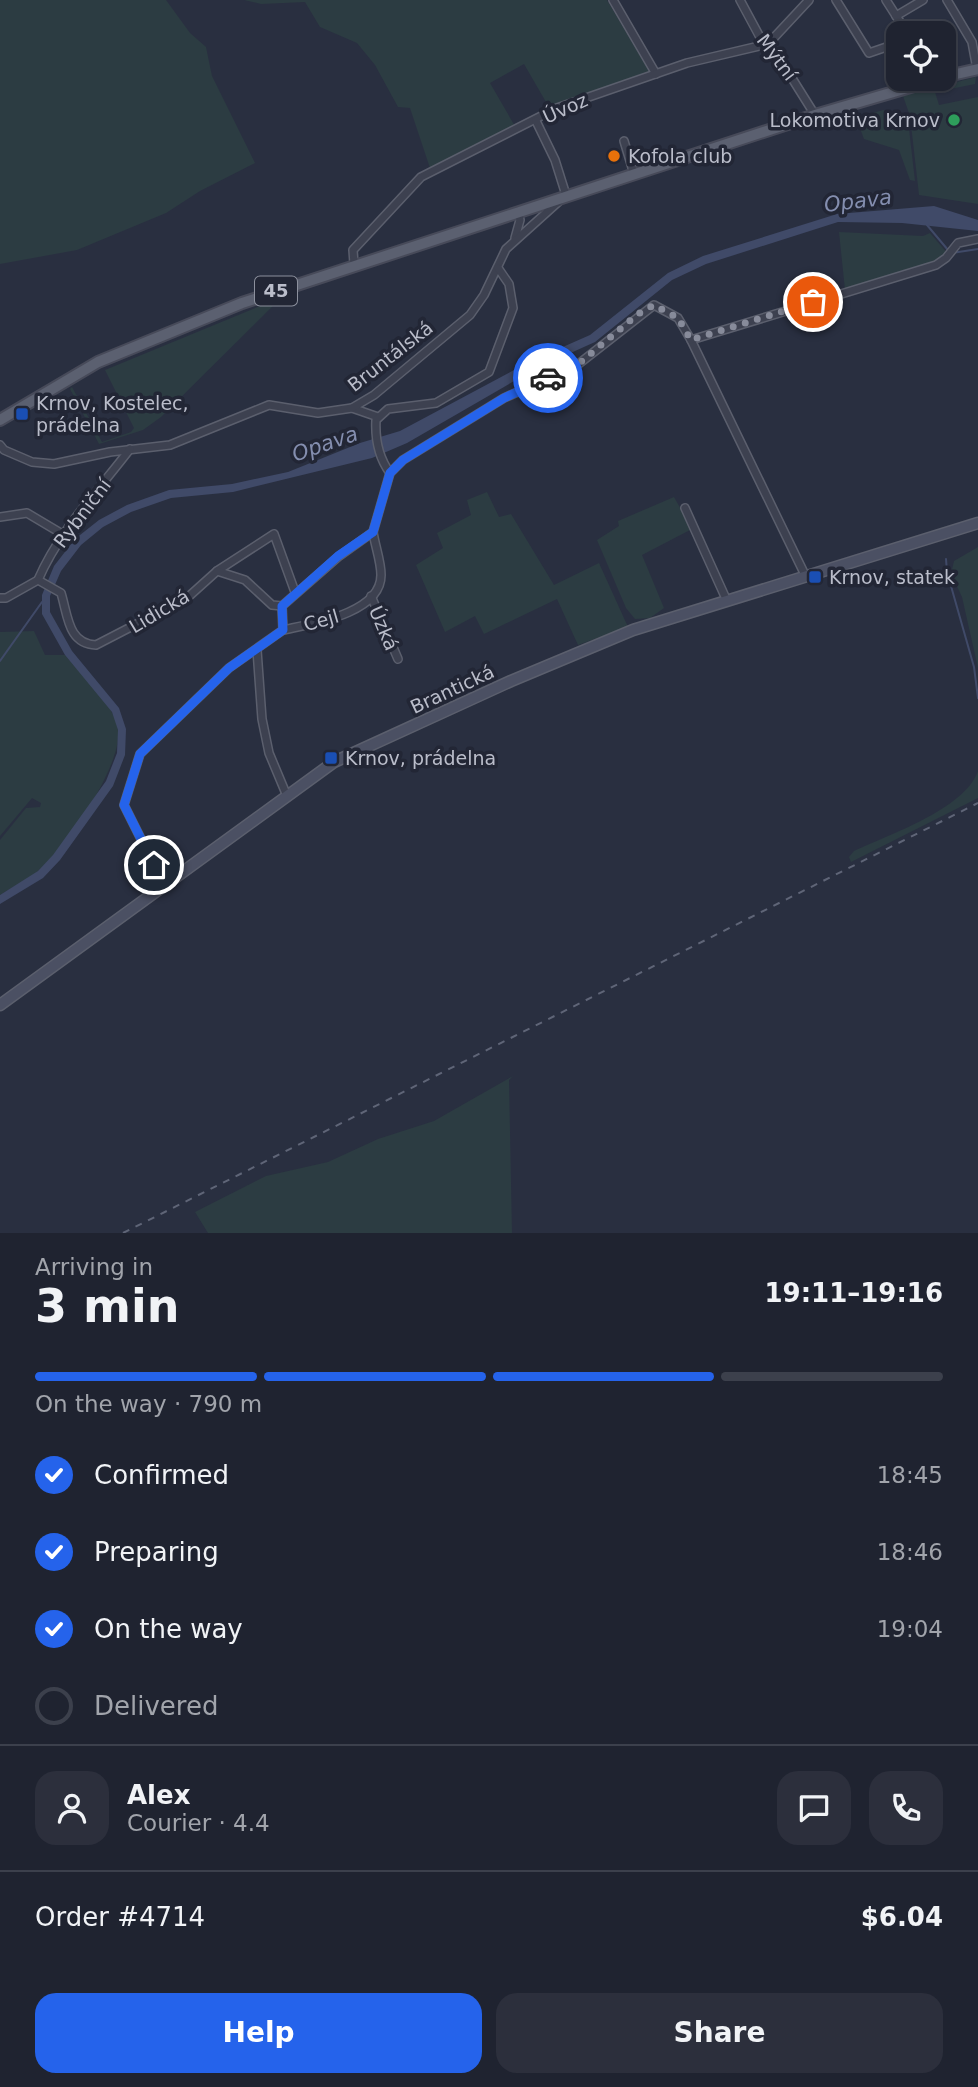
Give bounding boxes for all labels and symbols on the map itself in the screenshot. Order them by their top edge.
street label: Mýtní [752,29,802,85]
street label: Úvoz [539,88,591,128]
place label: Lokomotiva Krnov [770,109,940,131]
marker: Lokomotiva Krnov [946,112,962,128]
place label: Kofola club [628,145,732,167]
marker: Kofola club [606,148,622,164]
water label: Opava [823,185,893,217]
pin [783,272,843,332]
road number: 45 [255,276,297,306]
street label: Bruntálská [343,316,437,396]
courier [513,343,583,413]
place label: Krnov, Kostelec, prádelna [36,392,189,436]
marker: Krnov, Kostelec, prádelna [14,406,30,422]
water label: Opava [289,422,361,466]
street label: Rybniční [49,474,115,552]
place label: Krnov, statek [829,566,955,588]
marker: Krnov, statek [807,569,823,585]
street label: Lidická [125,585,193,637]
street label: Úzká [365,602,404,654]
street label: Cejl [301,605,341,635]
street label: Brantická [407,660,497,718]
place label: Krnov, prádelna [345,747,496,769]
marker: Krnov, prádelna [323,750,339,766]
pin [124,835,184,895]

